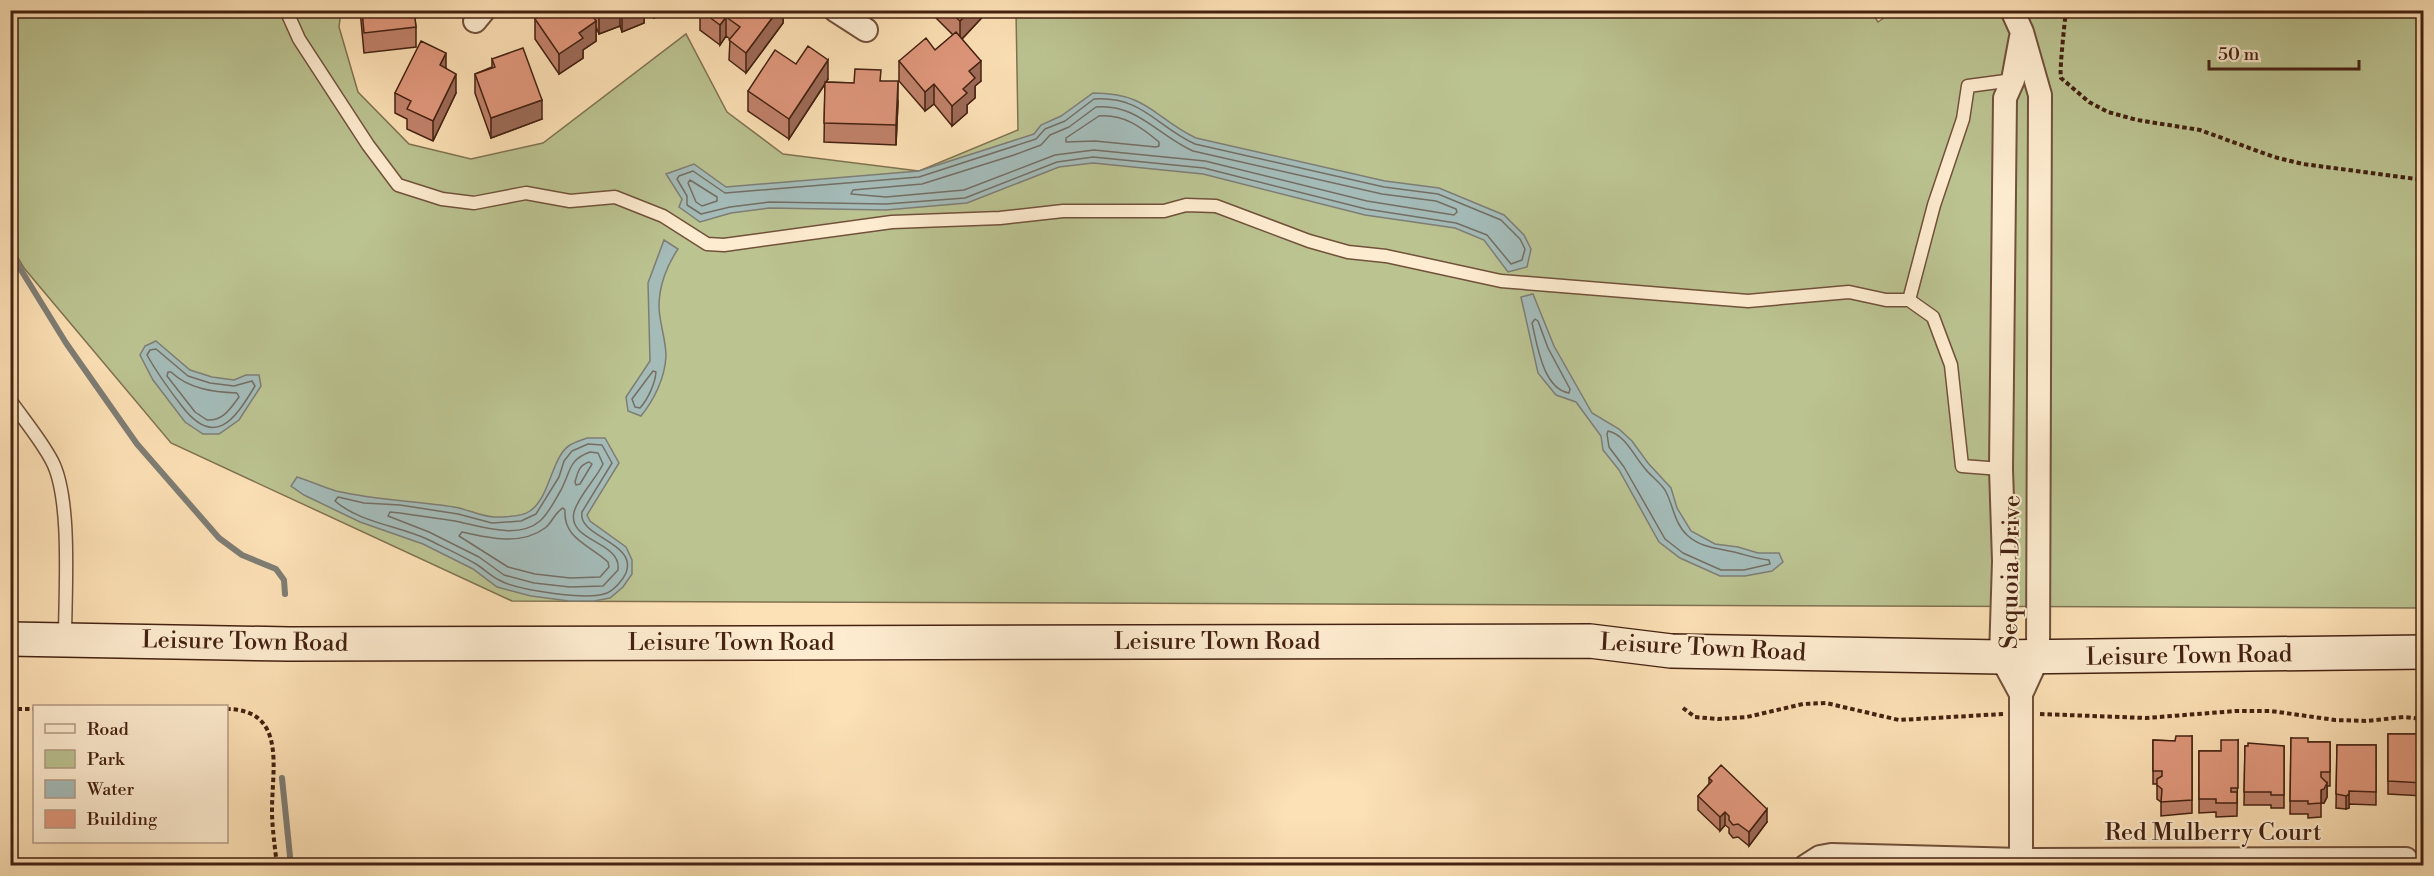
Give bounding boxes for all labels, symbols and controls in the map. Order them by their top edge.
scale bar [2209,33,2359,71]
text: 50 m [2218,43,2260,66]
street label: Sequoia Drive [1995,495,2027,649]
street label: Leisure Town Road [141,625,349,659]
street label: Leisure Town Road [1114,627,1321,657]
street label: Leisure Town Road [628,628,835,658]
street label: Leisure Town Road [1599,628,1807,668]
street label: Leisure Town Road [2085,639,2293,673]
legend [33,705,228,843]
text: Road [87,718,130,741]
text: Park [87,748,126,771]
text: Water [86,778,135,801]
text: Building [86,808,158,831]
street label: Red Mulberry Court [2105,818,2322,848]

